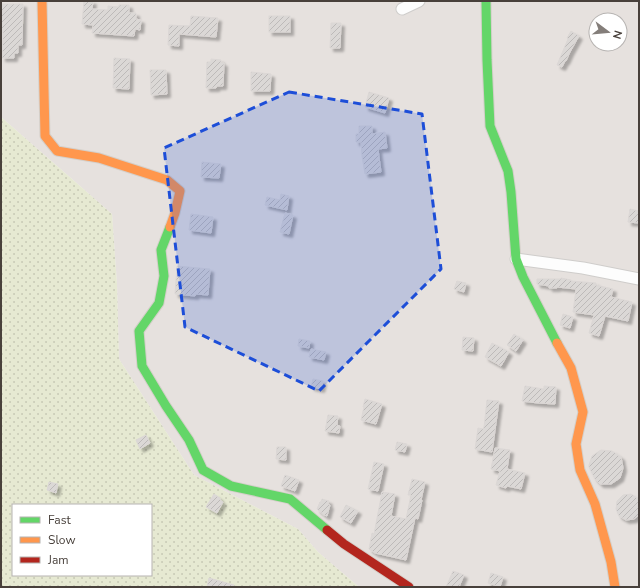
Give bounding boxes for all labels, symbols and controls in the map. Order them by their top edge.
north arrow [588,12,628,52]
text: N [609,29,625,41]
legend [12,504,152,576]
text: Fast [48,512,71,528]
text: Slow [48,532,76,548]
text: Jam [47,552,69,568]

